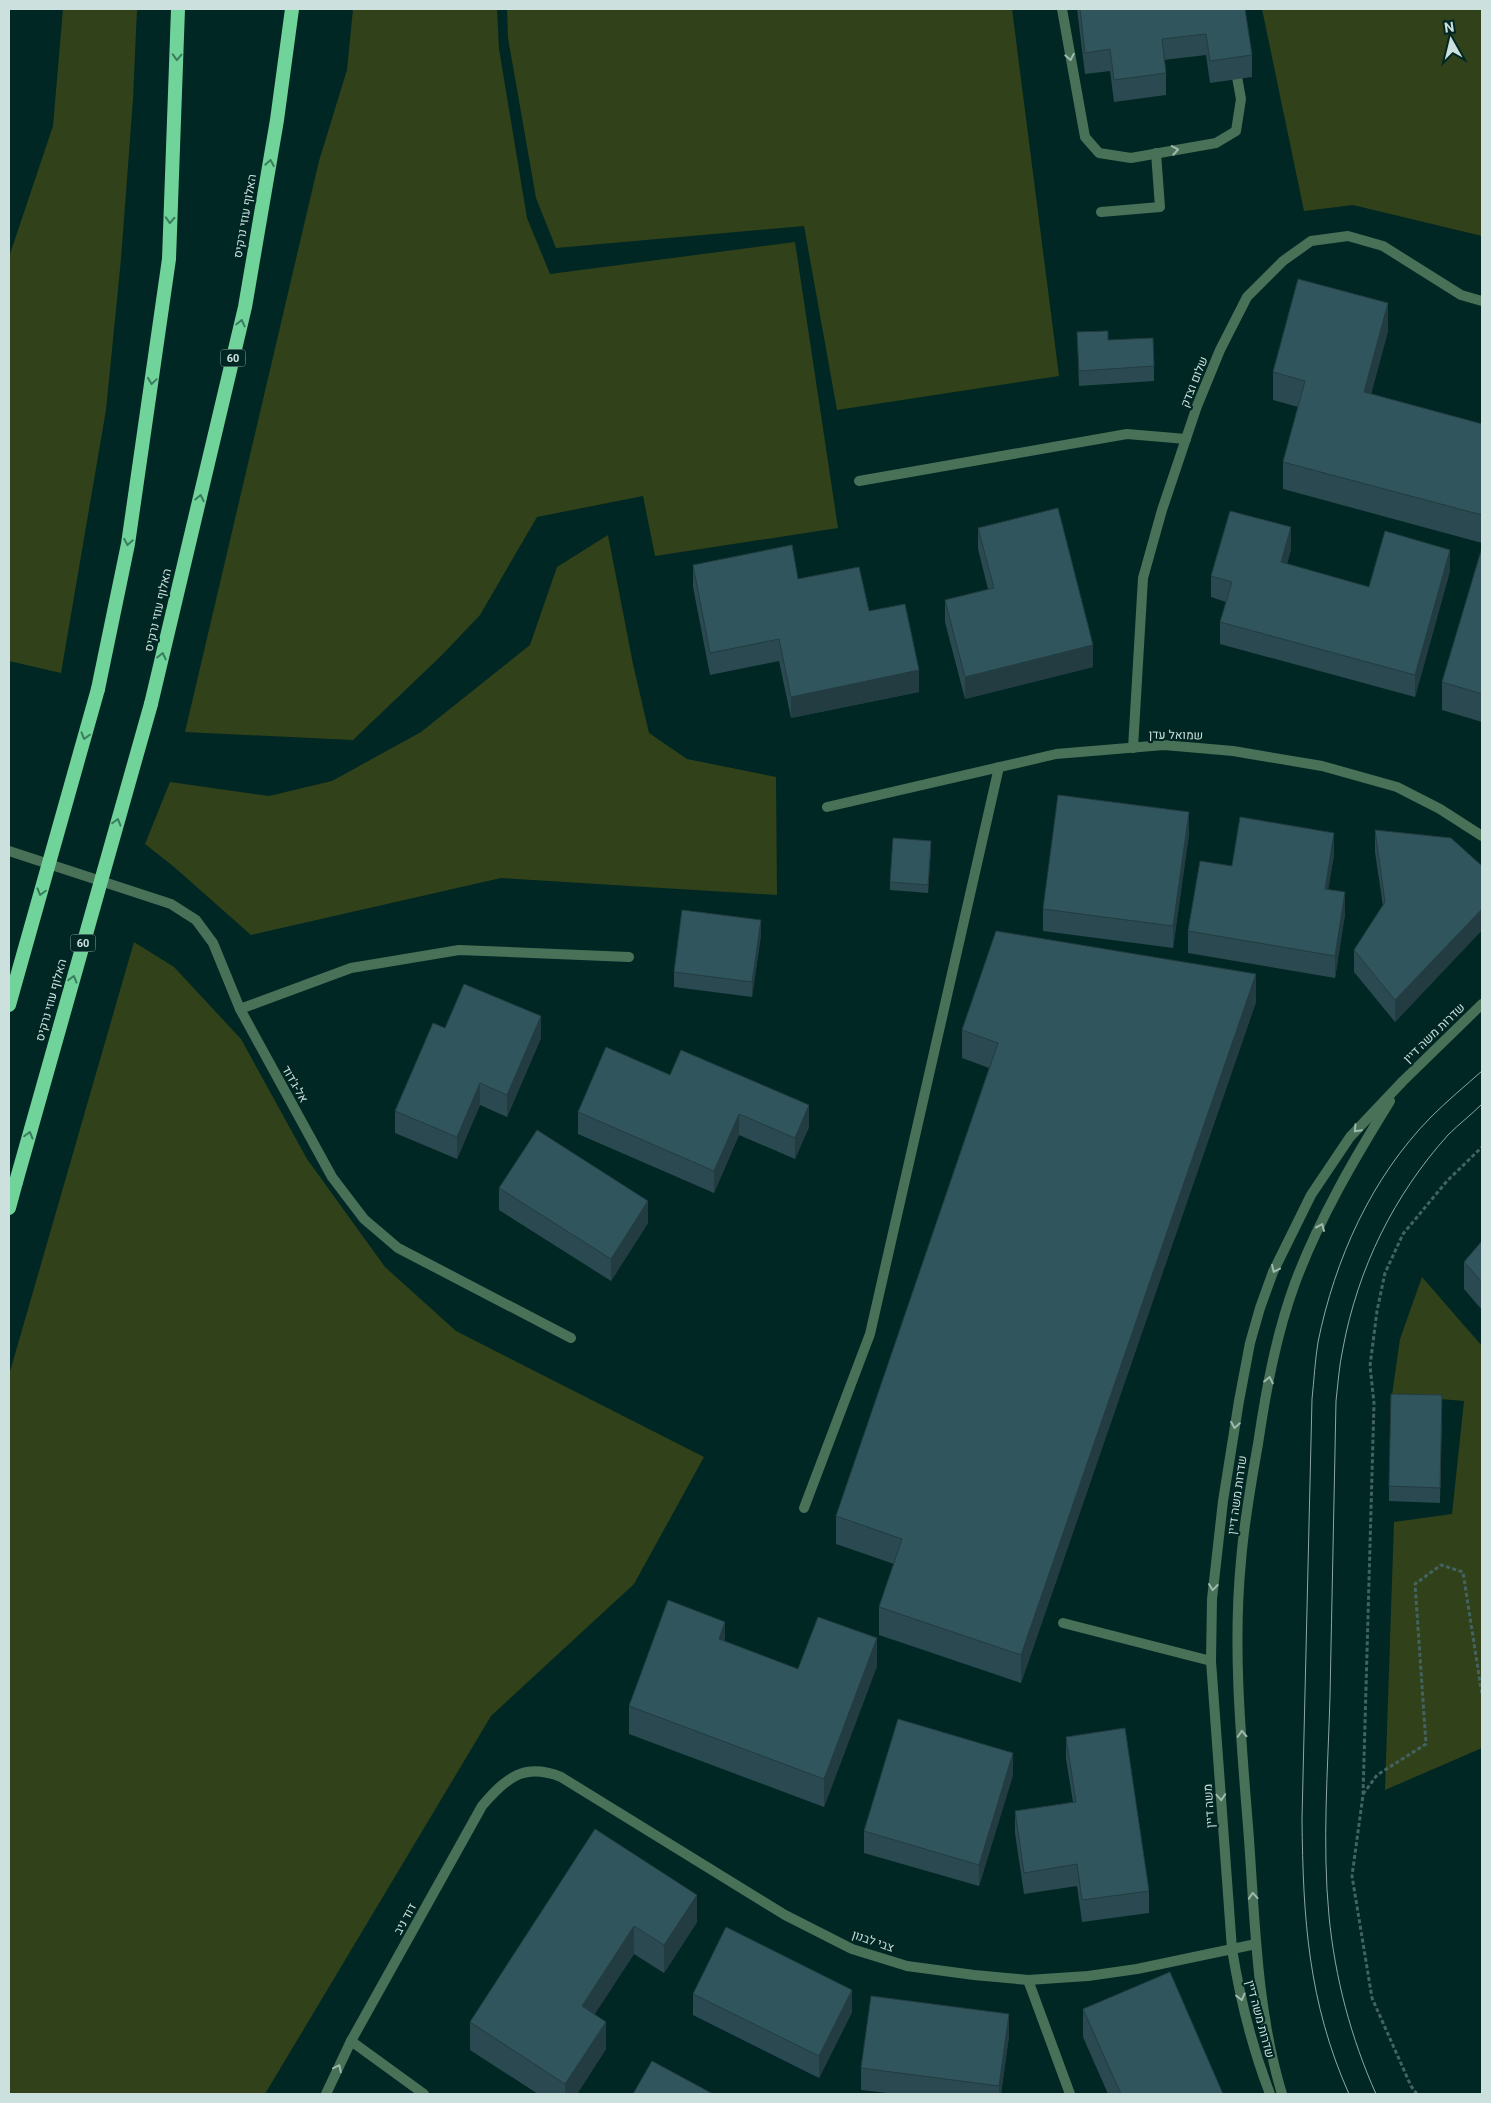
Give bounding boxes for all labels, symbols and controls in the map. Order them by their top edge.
north arrow [1426,15,1476,65]
text: N [1443,19,1455,36]
one-way arrow [1065,52,1075,61]
one-way arrow [171,54,182,62]
one-way arrow [1171,146,1179,156]
one-way arrow [264,159,274,168]
street label: האלוף עוזי נרקיס [231,173,259,259]
one-way arrow [165,216,176,224]
one-way arrow [235,319,246,328]
road number: 60 [220,349,246,366]
street label: שלום וצדק [1177,355,1211,409]
one-way arrow [147,378,158,386]
one-way arrow [194,494,205,503]
one-way arrow [124,538,134,546]
street label: האלוף עוזי נרקיס [142,567,174,653]
one-way arrow [156,652,167,661]
street label: שמואל עדן [1149,728,1203,742]
one-way arrow [80,731,90,739]
one-way arrow [112,819,122,827]
one-way arrow [36,887,46,896]
road number: 60 [70,934,96,951]
street label: האלוף עוזי נרקיס [33,957,69,1043]
one-way arrow [67,974,78,983]
street label: שדרות משה דיין [1400,1000,1468,1066]
street label: אל-ג'דוד [279,1063,311,1105]
one-way arrow [1354,1123,1363,1132]
one-way arrow [23,1131,34,1139]
one-way arrow [1314,1223,1325,1232]
one-way arrow [1271,1264,1282,1273]
one-way arrow [1263,1376,1274,1384]
one-way arrow [1230,1422,1241,1430]
street label: שדרות משה דיין [1225,1455,1249,1535]
one-way arrow [1208,1583,1219,1591]
one-way arrow [1236,1729,1247,1737]
street label: משה דיין [1200,1784,1218,1828]
one-way arrow [1215,1794,1226,1802]
one-way arrow [1247,1892,1258,1900]
street label: דוד ניב [391,1901,419,1937]
street label: צבי לבנון [850,1927,896,1955]
street label: שדרות משה דיין [1243,1979,1277,2059]
one-way arrow [1235,1993,1245,2001]
one-way arrow [332,2064,343,2073]

